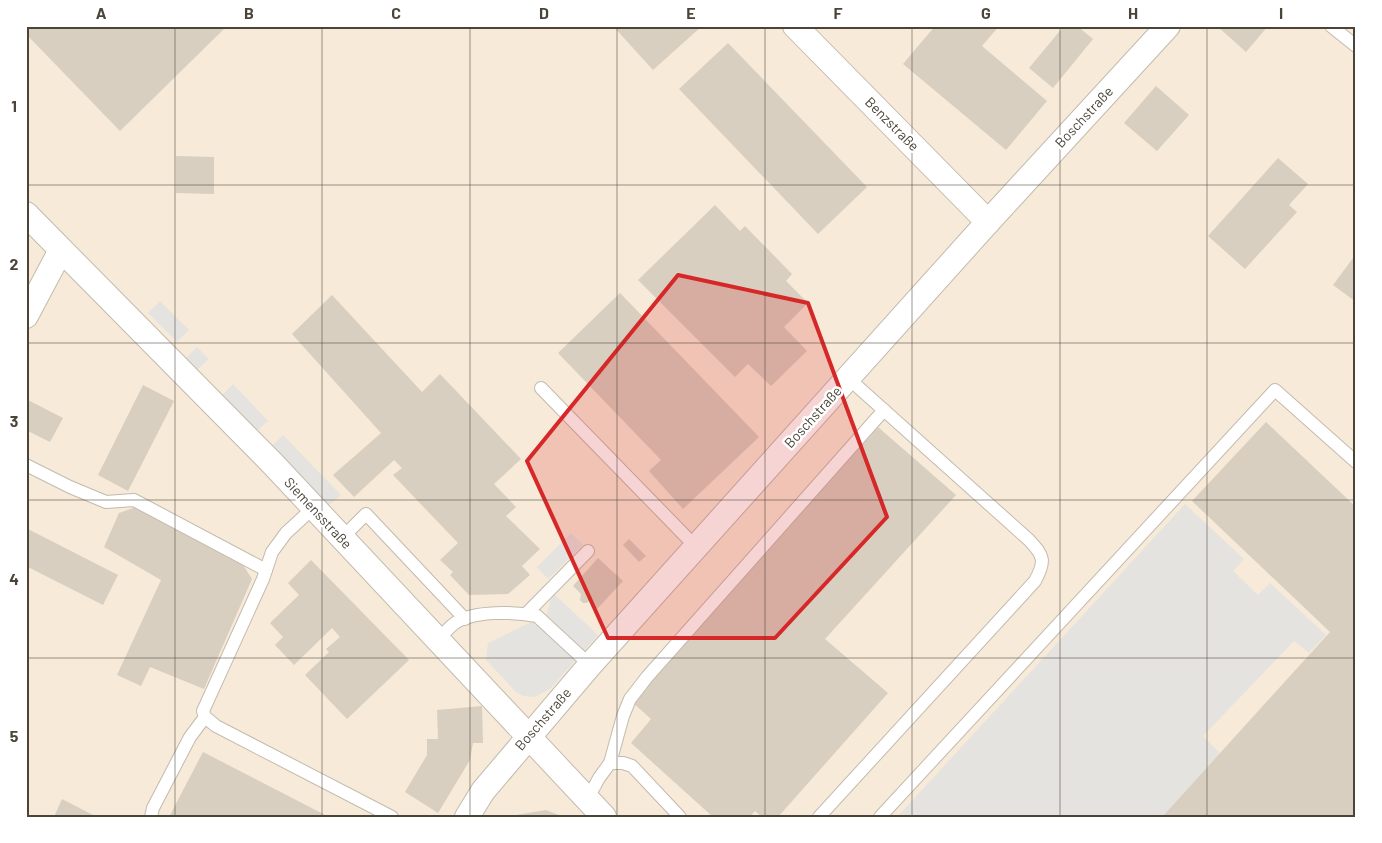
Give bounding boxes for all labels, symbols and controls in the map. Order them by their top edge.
text: A [96,3,107,22]
text: B [244,3,254,22]
text: C [391,3,401,22]
text: D [539,3,549,22]
text: E [686,3,696,22]
text: F [834,3,843,22]
text: G [981,3,991,22]
text: H [1128,3,1138,22]
text: I [1279,3,1283,22]
street label: Boschstraße [1051,83,1116,151]
street label: Benzstraße [862,93,923,154]
text: 1 [11,96,17,115]
text: 2 [10,254,19,273]
street label: Boschstraße [780,382,845,451]
text: 3 [10,411,18,430]
street label: Siemensstraße [281,473,356,552]
text: 4 [9,569,19,588]
street label: Boschstraße [511,684,574,753]
text: 5 [10,726,19,745]

